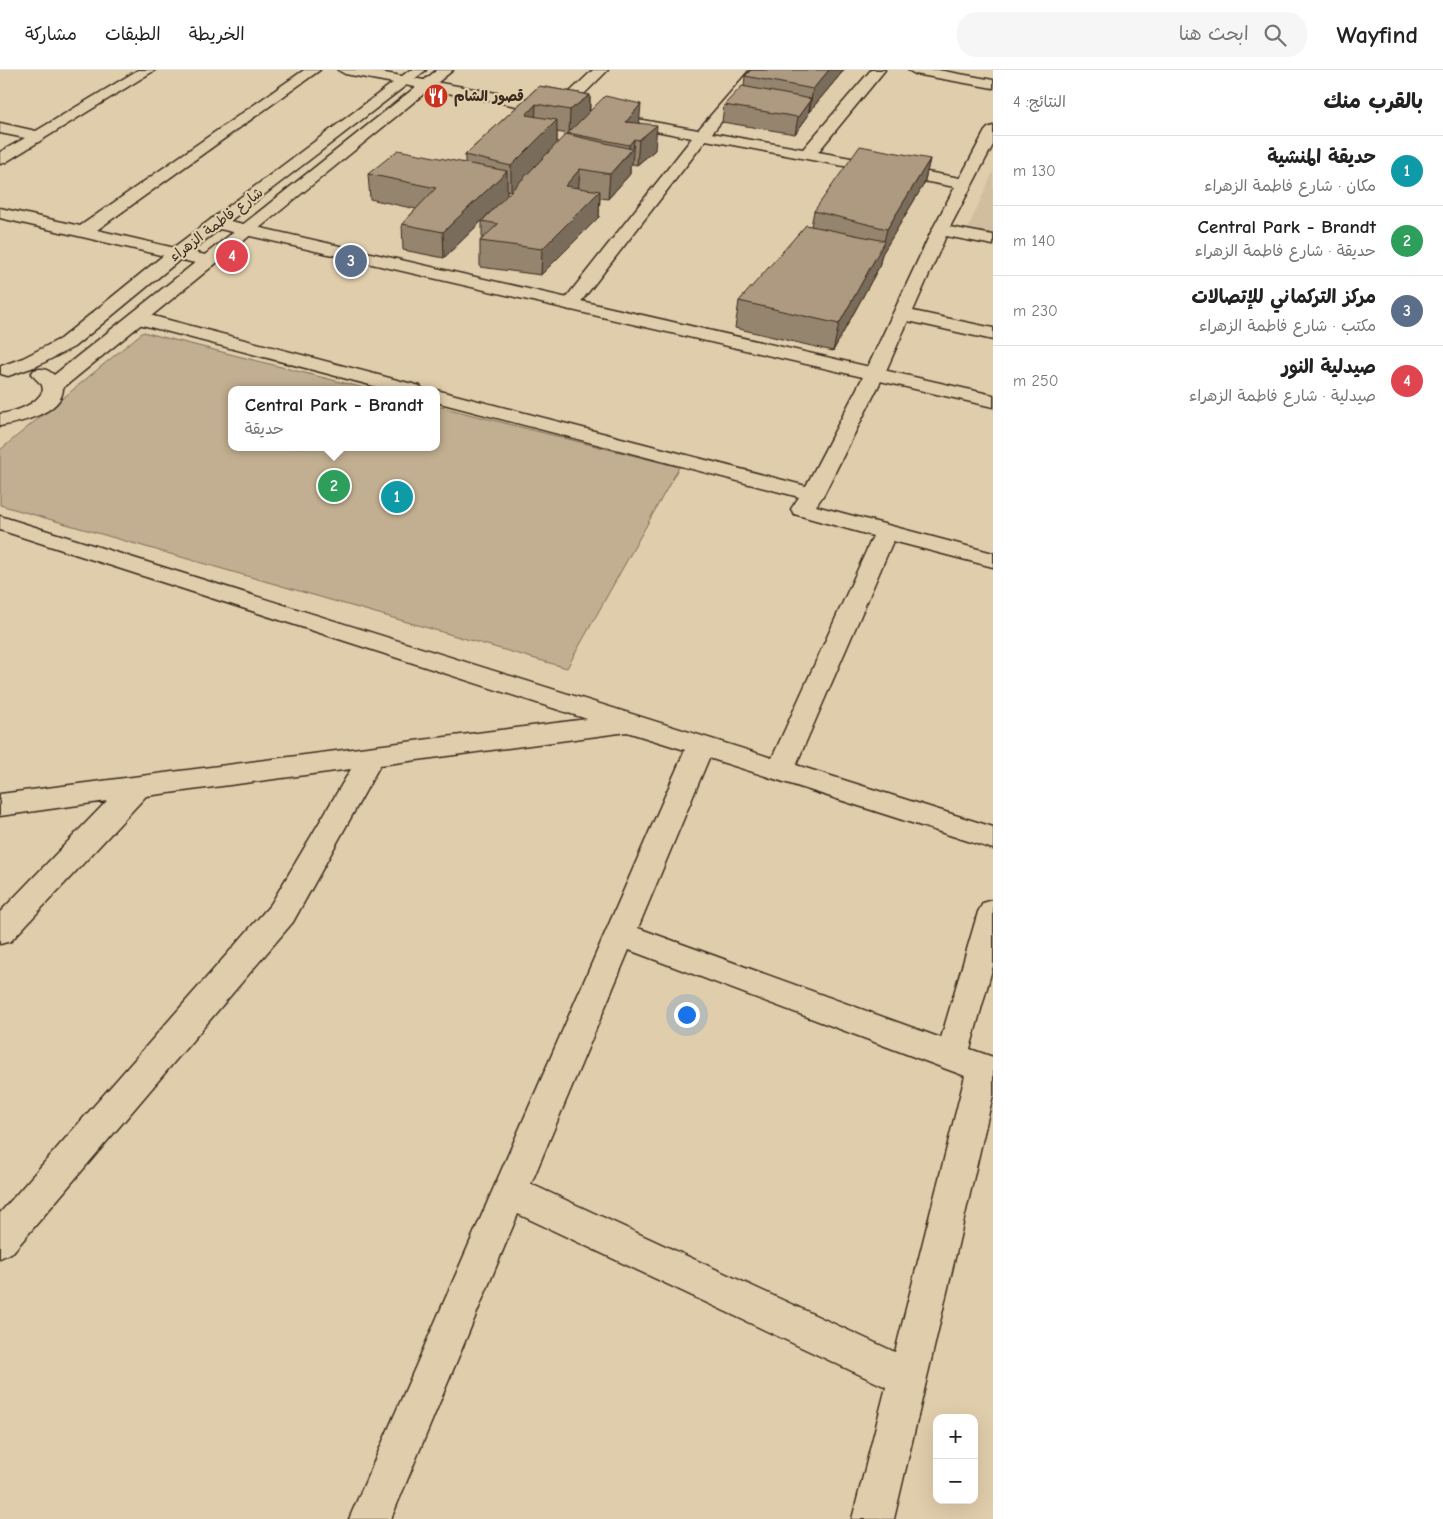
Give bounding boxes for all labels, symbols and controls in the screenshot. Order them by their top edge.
search box [957,12,1307,57]
icon: search [1261,21,1289,49]
text: Wayfind [1337,21,1418,49]
text: ابحث هنا [1179,23,1249,45]
text: مشاركة [25,24,77,45]
text: الطبقات [105,24,161,45]
text: الخريطة [189,24,245,45]
restaurant icon: قصور الشام [423,83,449,109]
place label: قصور الشام [454,88,524,107]
text: بالقرب منك [1323,89,1423,113]
text: النتائج: 4 [1013,93,1066,111]
text: حديقة المنشية [1267,146,1376,168]
text: 130 m [1013,162,1056,180]
text: 1 [1404,162,1410,180]
text: مكان · شارع فاطمة الزهراء [1204,177,1376,195]
street label: شارع فاطمة الزهراء [166,184,267,266]
text: Central Park - Brandt [1198,216,1376,238]
text: 140 m [1013,232,1055,250]
text: 2 [1403,232,1411,250]
pin: 4 [216,237,248,275]
pin: 3 [335,242,367,280]
text: حديقة · شارع فاطمة الزهراء [1195,242,1376,260]
text: مركز التركماني للإتصالات [1192,286,1376,308]
text: 230 m [1013,302,1058,320]
text: 3 [1403,302,1411,320]
text: مكتب · شارع فاطمة الزهراء [1199,317,1376,335]
text: صيدلية النور [1282,356,1376,378]
text: 250 m [1013,372,1058,390]
text: 4 [1403,372,1411,390]
popup [228,386,440,451]
text: صيدلية · شارع فاطمة الزهراء [1189,387,1376,405]
text: Central Park - Brandt [245,394,423,416]
text: حديقة [245,420,284,438]
pin: 2 [318,467,350,505]
pin: 1 [381,478,413,516]
your location [674,1002,700,1028]
map controls [933,1414,978,1504]
button: + [933,1414,978,1459]
button: − [933,1459,978,1504]

